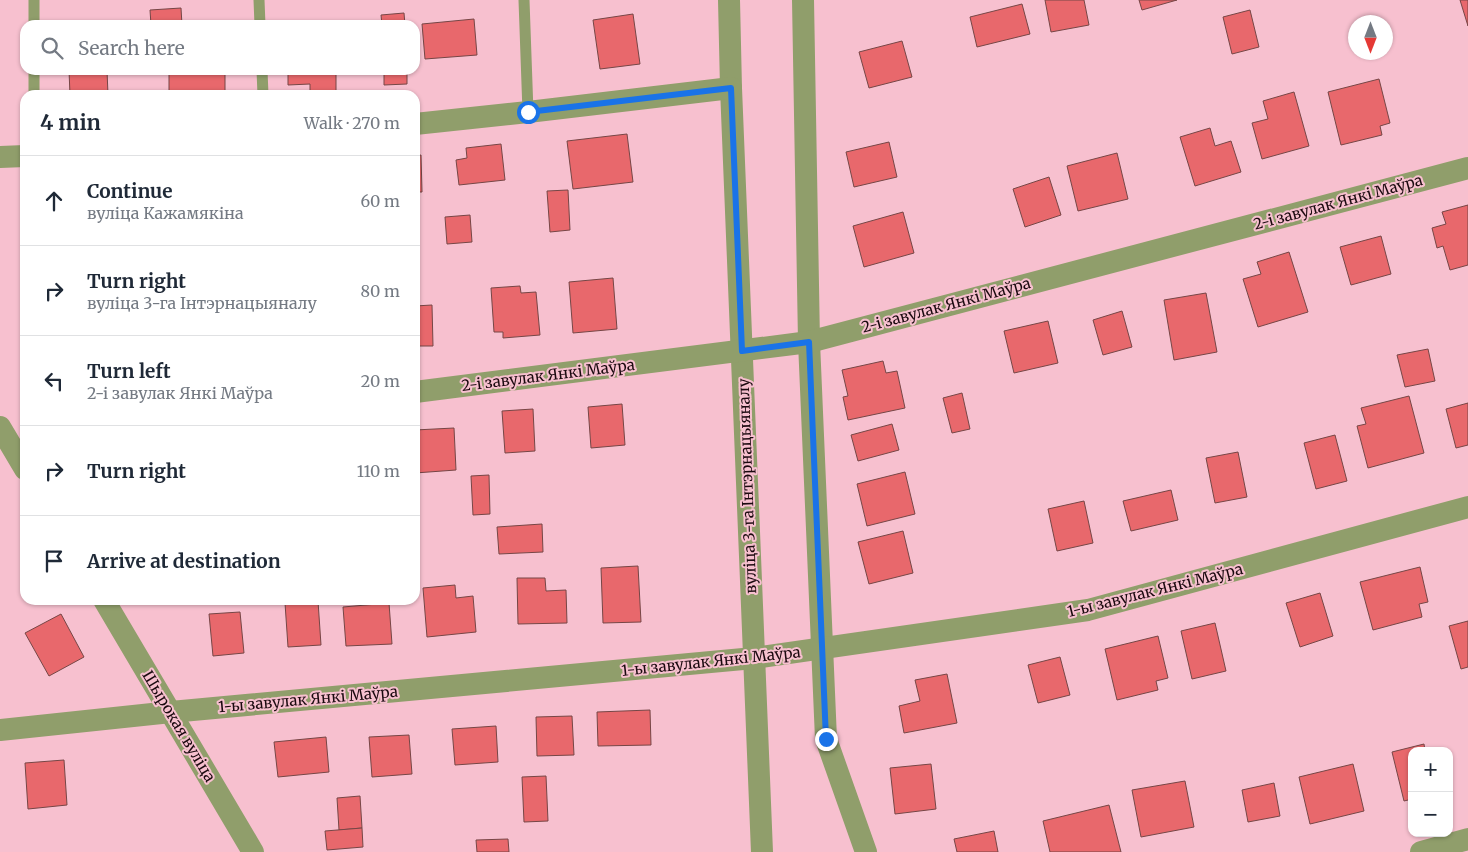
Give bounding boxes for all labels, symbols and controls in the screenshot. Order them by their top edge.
north arrow [1348,15,1393,60]
search box [20,20,420,75]
icon: search [38,34,66,62]
text: Search here [78,36,185,60]
route start [517,101,540,124]
text: 4 min [40,109,101,136]
text: Walk · 270 m [304,113,400,133]
street label: 2-і завулак Янкі Маўра [1251,170,1425,234]
text: Continue [87,179,173,203]
icon: ahead [40,187,68,215]
text: 60 m [360,191,400,211]
text: вуліца Кажамякіна [87,203,244,223]
text: Turn right [87,269,186,293]
street label: 2-і завулак Янкі Маўра [859,273,1033,337]
icon: right [40,277,68,305]
text: 80 m [361,281,400,301]
text: вуліца 3-га Інтэрнацыяналу [87,293,317,313]
street label: 2-і завулак Янкі Маўра [460,355,636,395]
text: Turn left [87,359,171,383]
icon: left [40,367,68,395]
text: 20 m [361,371,400,391]
street label: вуліца 3-га Інтэрнацыяналу [734,378,760,594]
text: 2-і завулак Янкі Маўра [87,383,273,403]
icon: right [40,457,68,485]
text: Turn right [87,459,186,483]
text: 110 m [357,461,400,481]
icon: arrive [40,547,68,575]
text: Arrive at destination [87,549,281,573]
street label: 1-ы завулак Янкі Маўра [1065,559,1245,621]
street label: 1-ы завулак Янкі Маўра [620,642,802,680]
street label: Шырокая вуліца [138,667,220,785]
street label: 1-ы завулак Янкі Маўра [217,682,399,716]
route end [815,728,838,751]
map controls [1408,747,1453,837]
button: + [1408,747,1453,792]
button: − [1408,792,1453,837]

